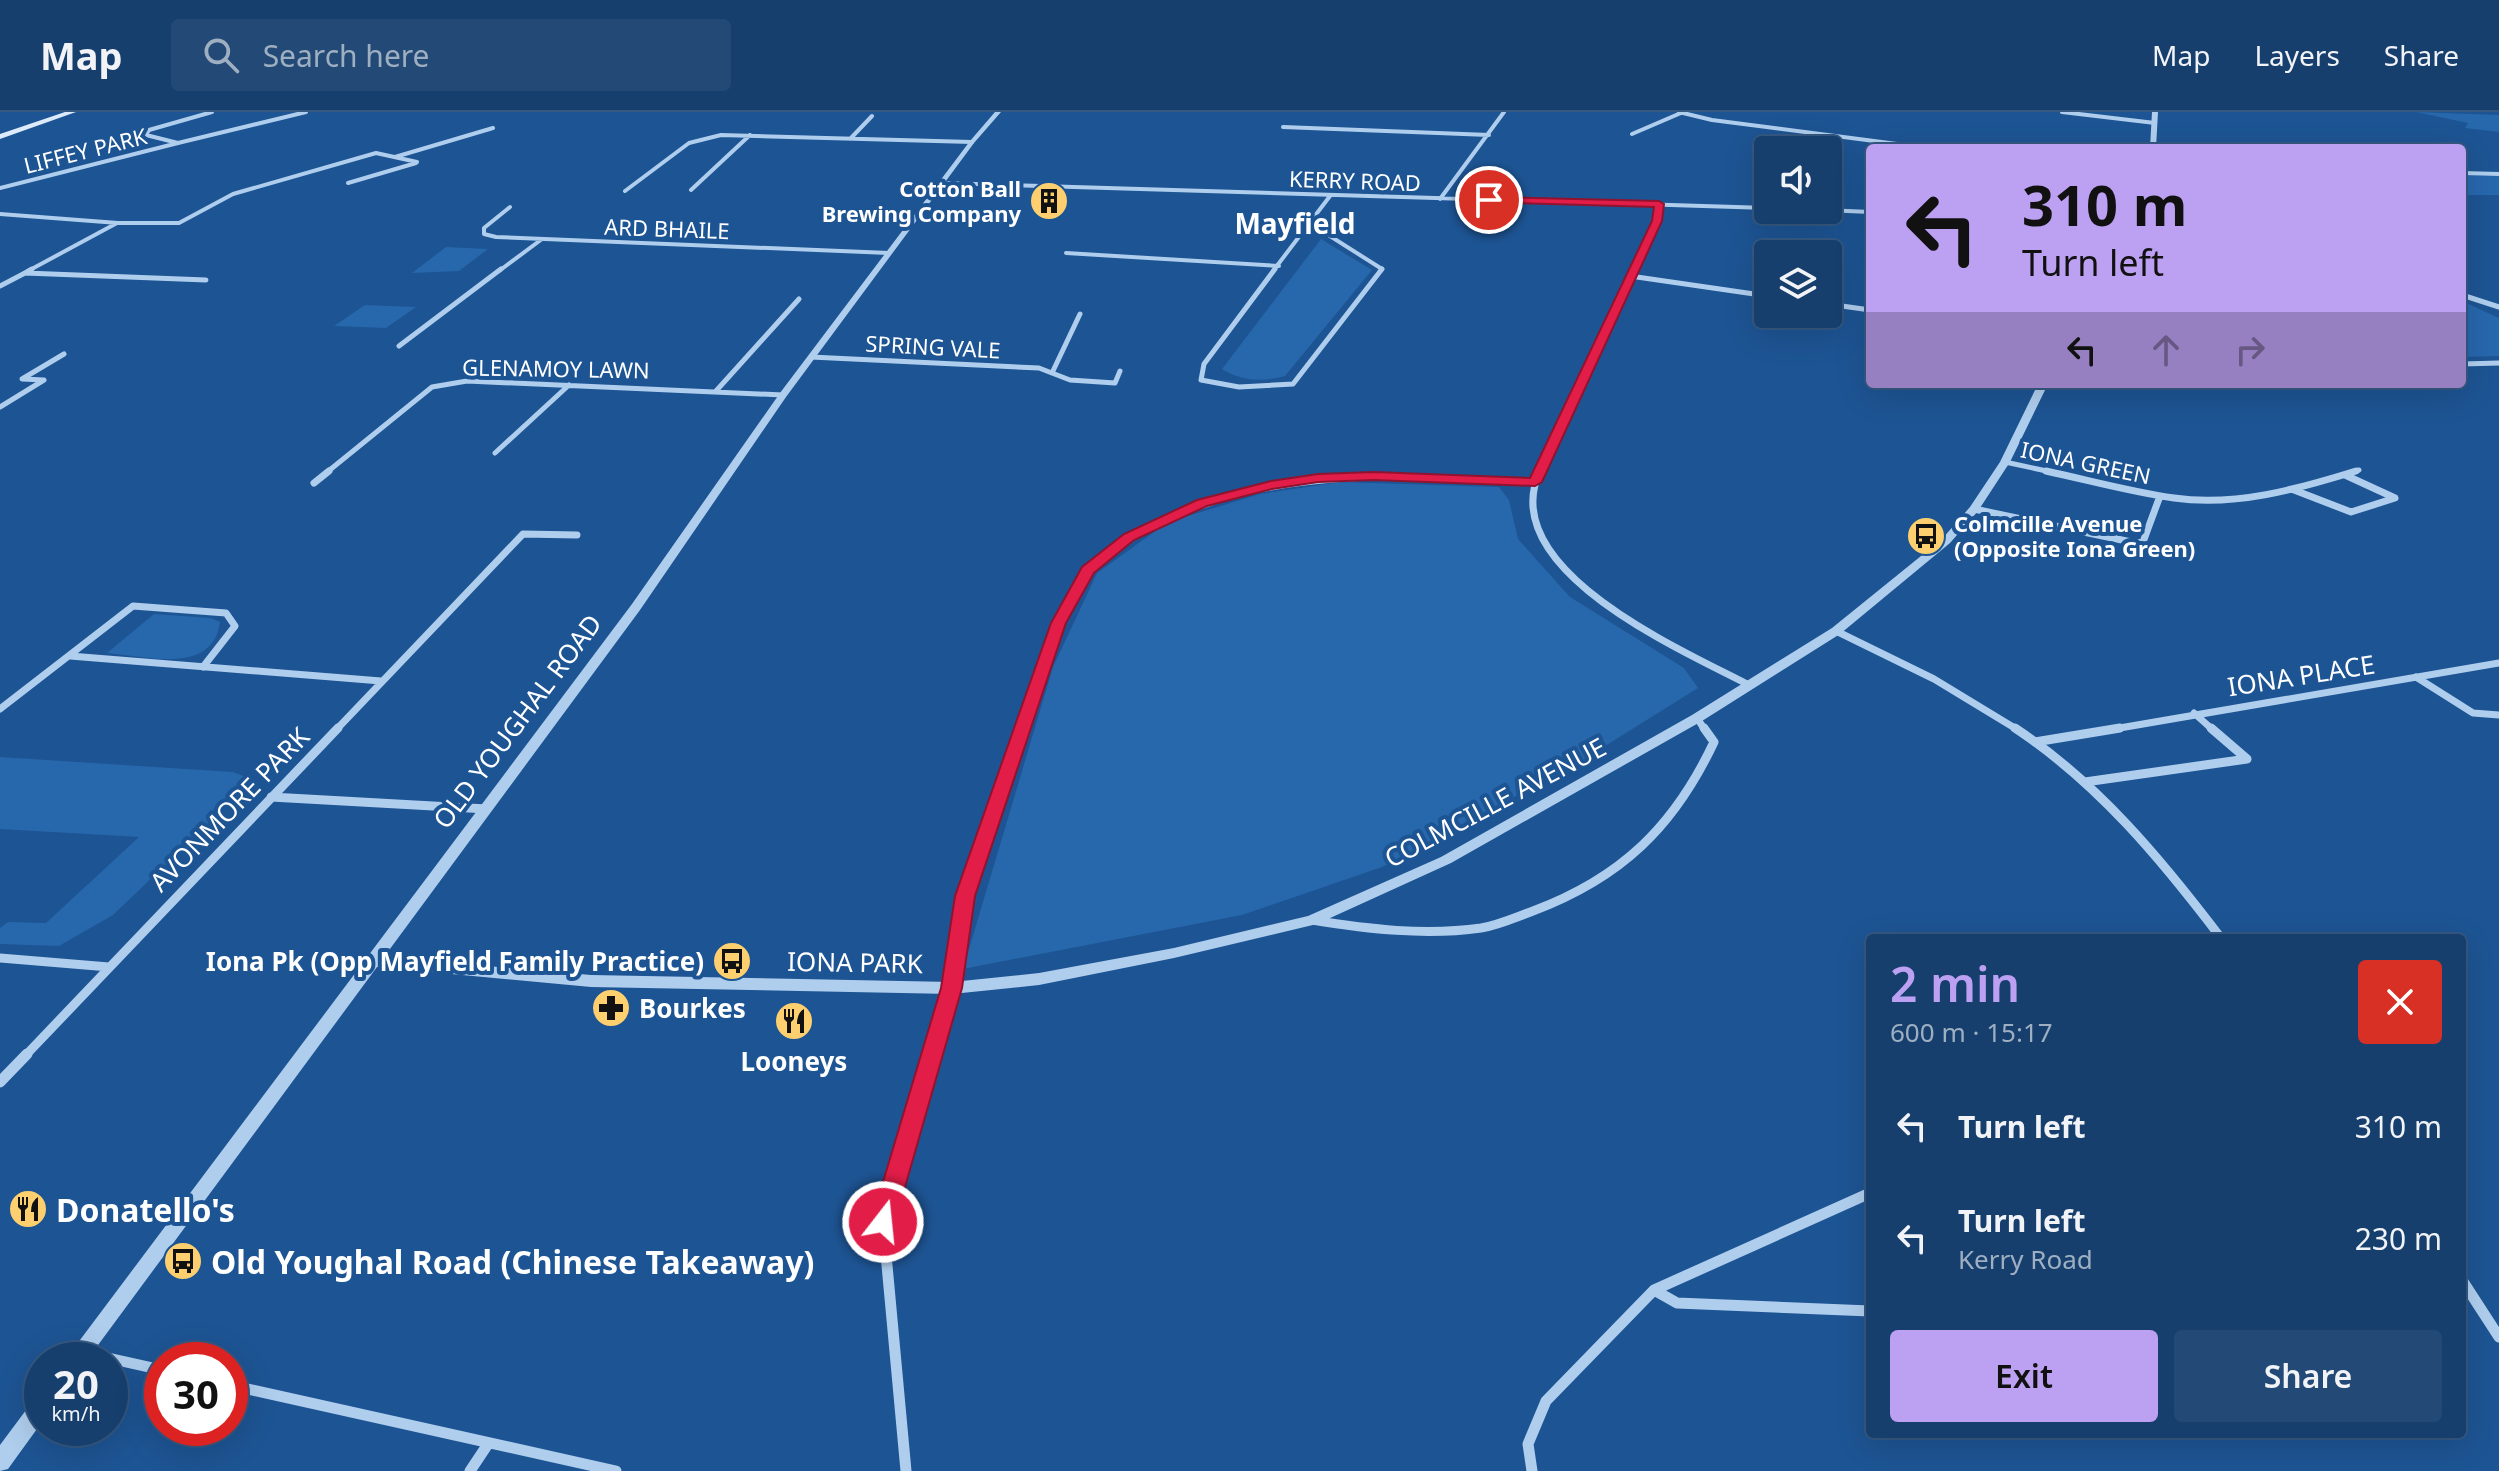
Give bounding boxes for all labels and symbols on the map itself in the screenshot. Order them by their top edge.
street label: LIFFEY PARK [20,120,150,180]
street label: KERRY ROAD [1289,163,1421,197]
pin [1455,166,1523,234]
place label: Cotton Ball Brewing Company [822,173,1021,228]
building icon: Cotton Ball Brewing Company [1028,180,1070,222]
district label: Mayfield [1234,204,1356,242]
street label: ARD BHAILE [604,211,730,245]
street label: SPRING VALE [865,327,1001,365]
street label: GLENAMOY LAWN [462,351,650,385]
street label: IONA GREEN [2018,434,2154,490]
place label: Colmcille Avenue (Opposite Iona Green) [1954,508,2195,563]
bus stop icon: Colmcille Avenue (Opposite Iona Green) [1905,515,1947,557]
street label: OLD YOUGHAL ROAD [424,606,610,836]
street label: IONA PLACE [2225,646,2377,704]
street label: AVONMORE PARK [141,718,317,899]
street label: COLMCILLE AVENUE [1378,728,1612,876]
bus stop icon: Iona Pk (Opp Mayfield Family Practice) [711,940,753,982]
place label: Iona Pk (Opp Mayfield Family Practice) [206,943,704,979]
street label: IONA PARK [787,943,924,981]
pharmacy icon: Bourkes [590,987,632,1029]
place label: Bourkes [639,990,746,1026]
restaurant icon: Looneys [773,1000,815,1042]
place label: Looneys [741,1043,847,1079]
position arrow [841,1180,925,1264]
restaurant icon: Donatello's [7,1188,49,1230]
place label: Donatello's [56,1188,235,1231]
bus stop icon: Old Youghal Road (Chinese Takeaway) [162,1240,204,1282]
place label: Old Youghal Road (Chinese Takeaway) [211,1240,814,1283]
speed limit sign: 30 [144,1342,248,1446]

